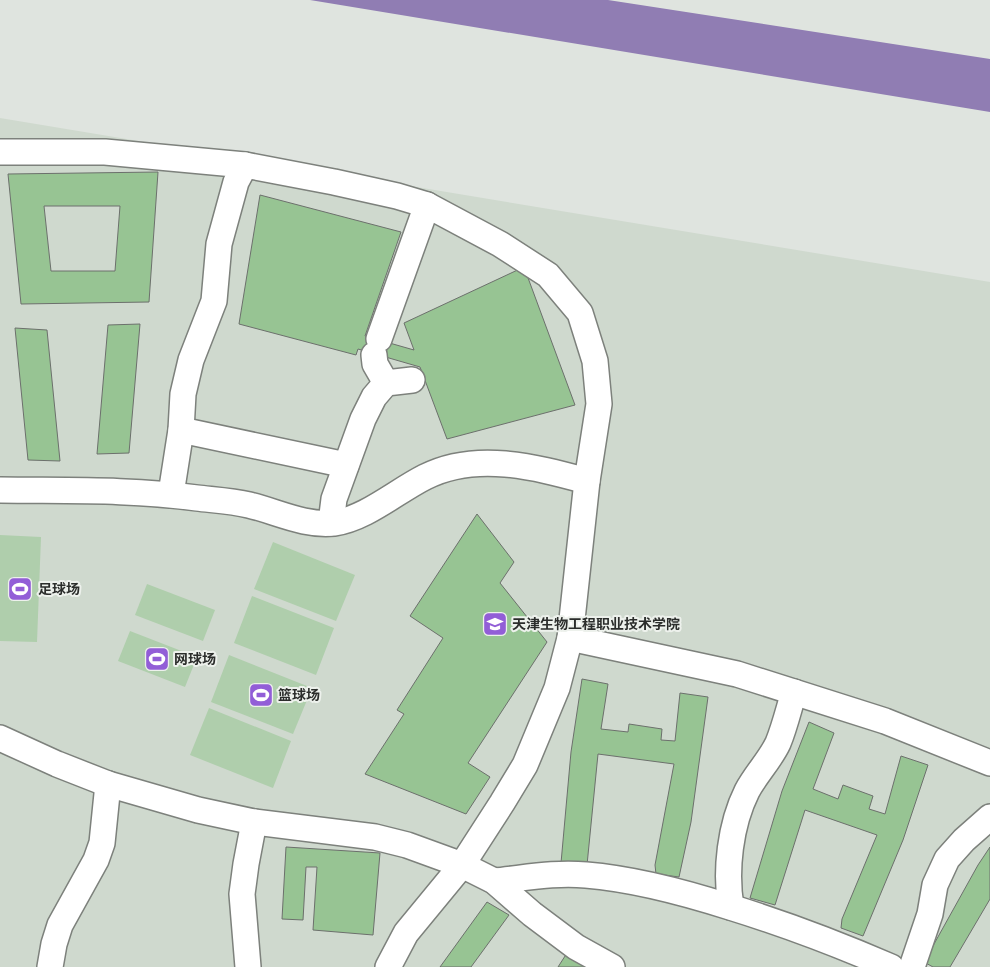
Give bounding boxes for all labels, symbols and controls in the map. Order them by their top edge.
sports icon: 足球场 [7,576,33,602]
place label: 足球场 [38,581,80,598]
school or university icon: 天津生物工程职业技术学院 [482,611,508,637]
place label: 天津生物工程职业技术学院 [512,616,680,633]
sports icon: 网球场 [144,646,170,672]
place label: 网球场 [174,651,216,668]
sports icon: 篮球场 [248,682,274,708]
place label: 篮球场 [278,687,320,704]

